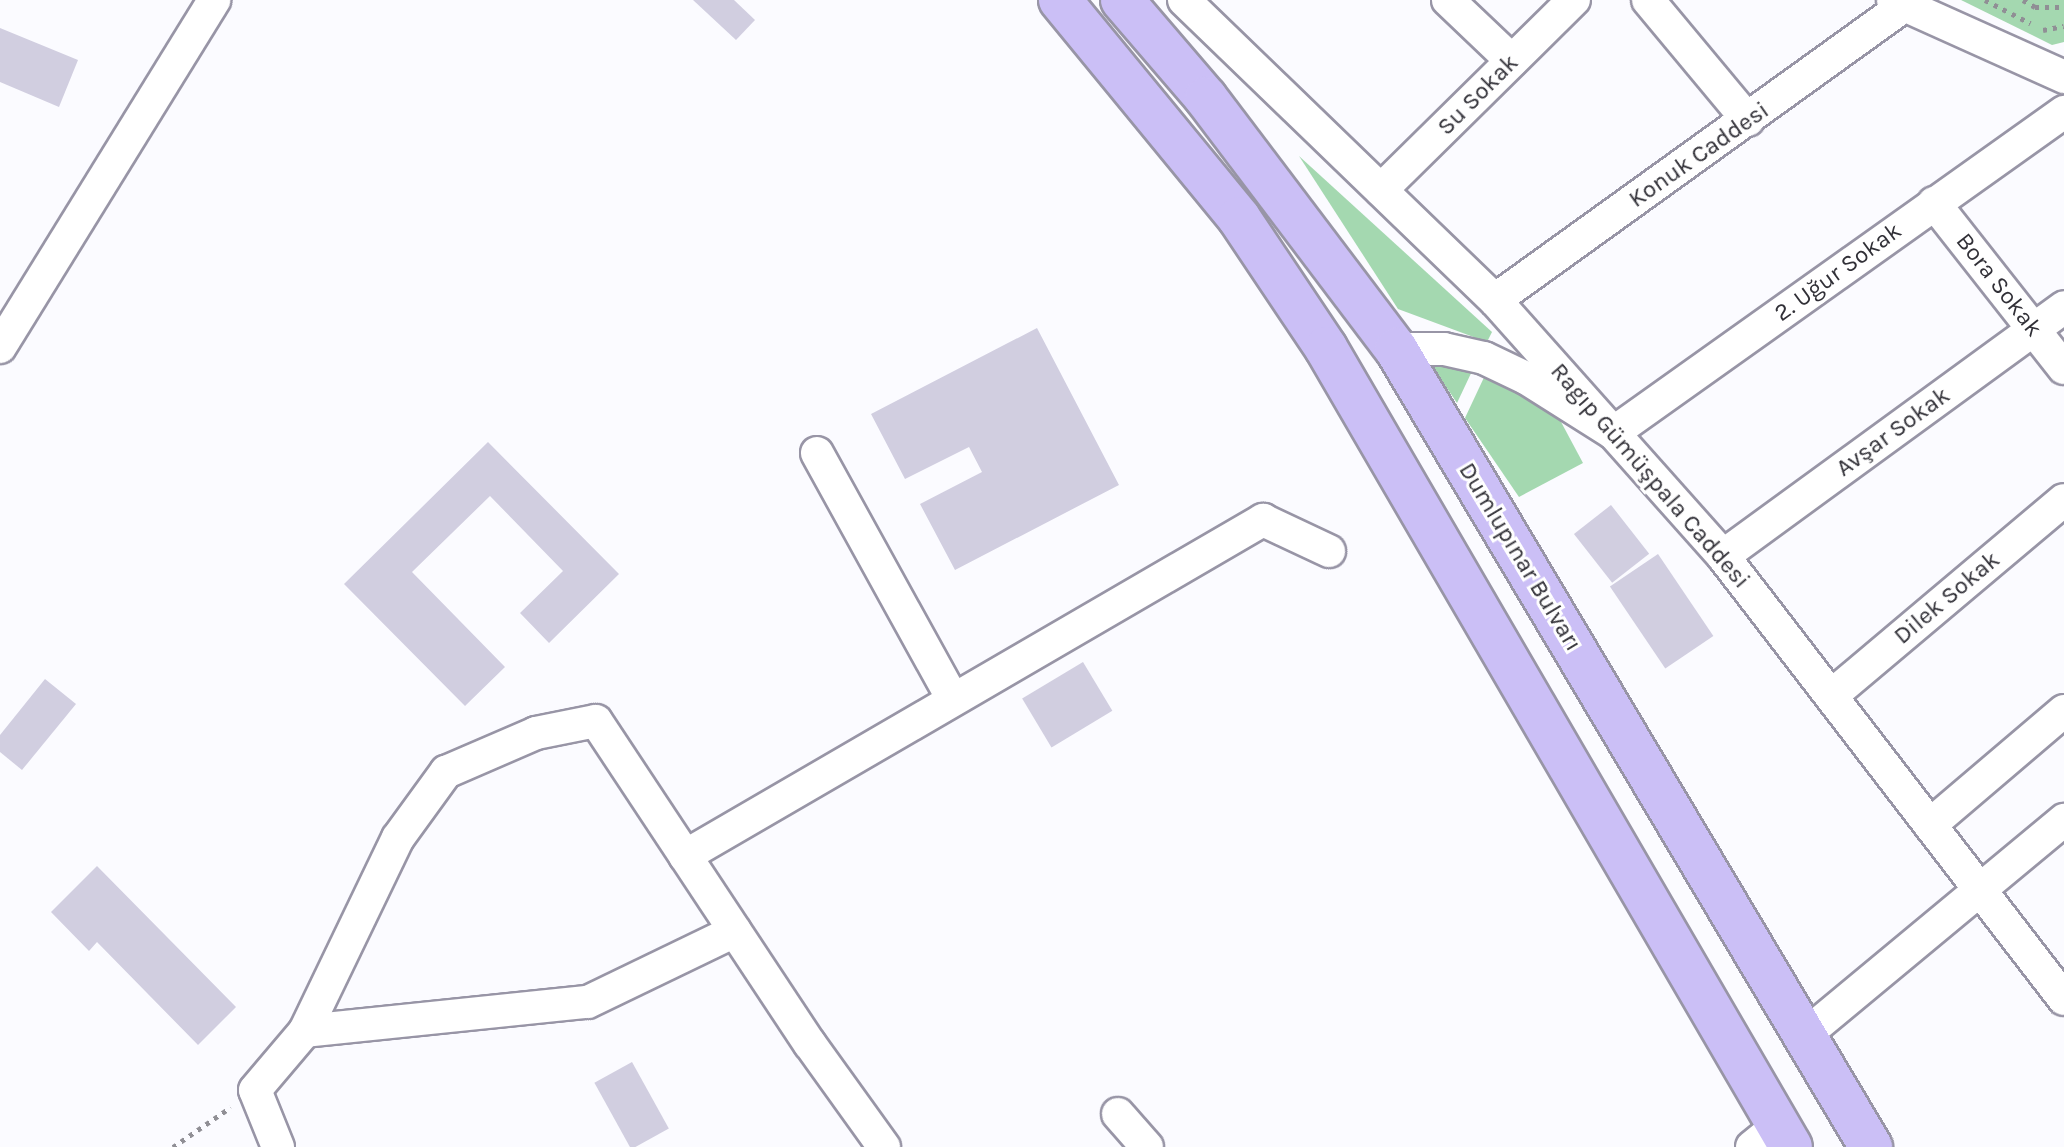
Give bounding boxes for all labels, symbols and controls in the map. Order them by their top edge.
street label: Su Sokak [1432,49,1524,141]
street label: Konuk Caddesi [1623,96,1775,214]
street label: 2. Uğur Sokak [1769,216,1907,328]
street label: Bora Sokak [1950,227,2048,343]
street label: Ragıp Gümüşpala Caddesi [1544,357,1756,595]
street label: Avşar Sokak [1831,381,1955,483]
street label: Dumlupınar Bulvarı [1452,458,1588,656]
street label: Dilek Sokak [1888,545,2006,651]

